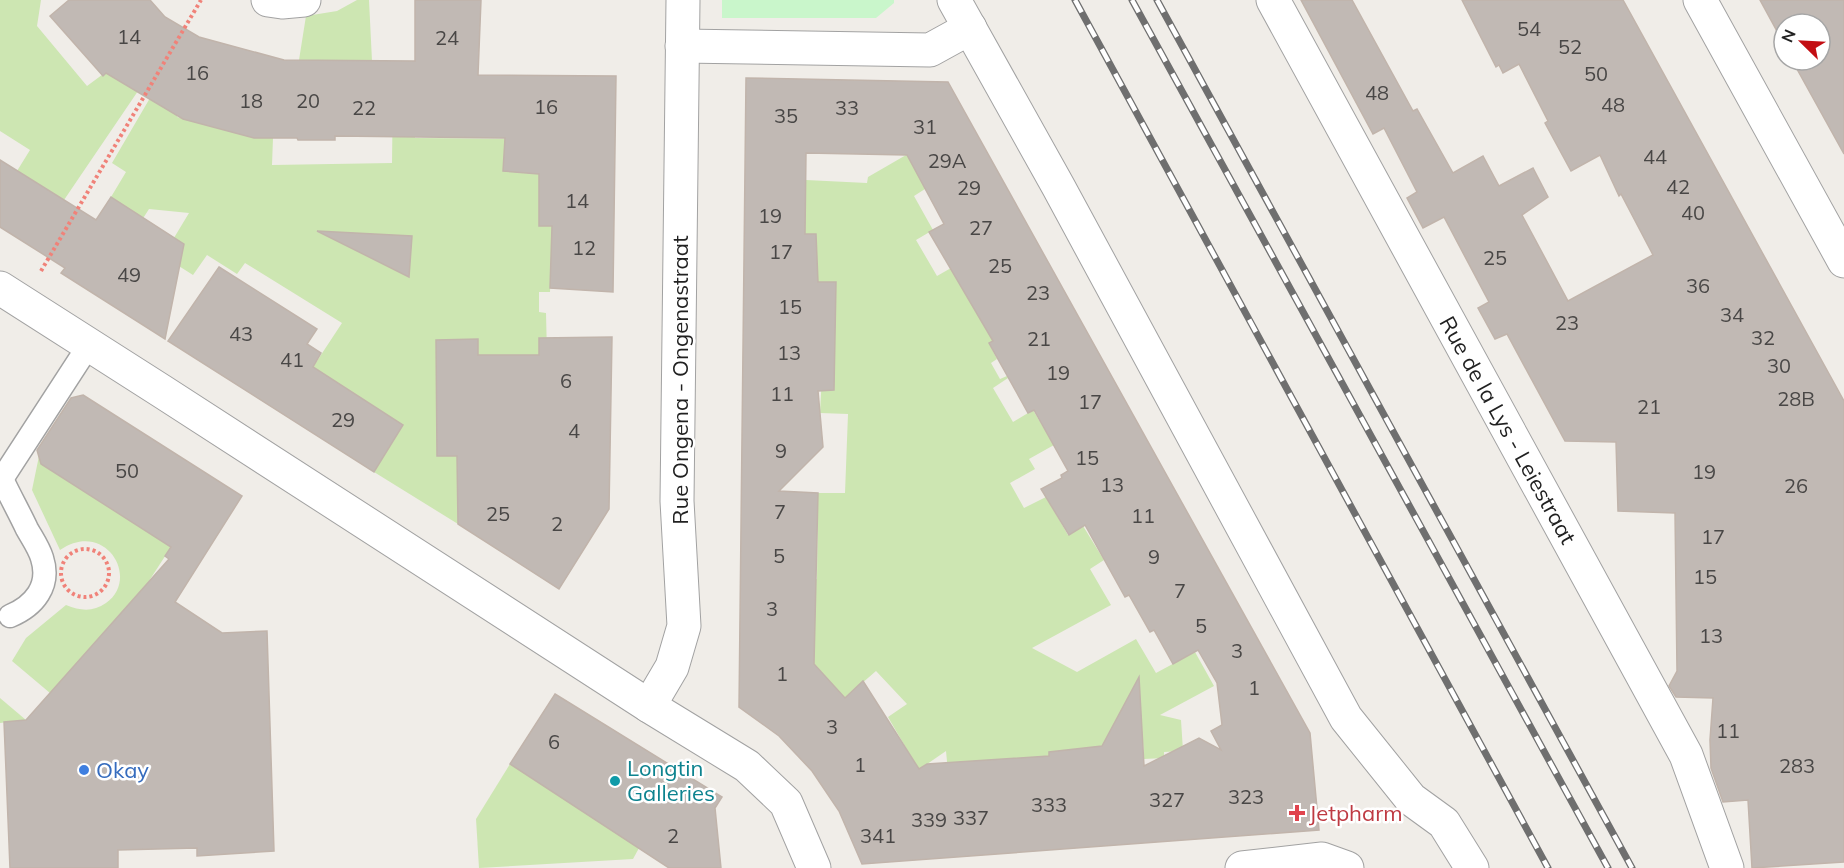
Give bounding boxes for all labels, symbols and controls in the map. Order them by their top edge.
north arrow [1772,12,1832,72]
house number: 54 [1517,16,1541,41]
house number: 14 [117,24,141,49]
house number: 24 [435,25,459,50]
text: N [1777,26,1800,45]
house number: 52 [1558,34,1582,59]
house number: 16 [185,60,209,85]
house number: 50 [1584,61,1608,86]
house number: 48 [1365,80,1389,105]
house number: 18 [239,88,263,113]
house number: 20 [296,88,320,113]
house number: 48 [1601,92,1625,117]
house number: 16 [534,94,558,119]
house number: 22 [352,95,376,120]
house number: 33 [835,95,859,120]
house number: 35 [774,103,798,128]
house number: 31 [913,114,937,139]
house number: 44 [1643,144,1667,169]
house number: 29A [928,148,967,173]
house number: 42 [1666,174,1690,199]
house number: 29 [957,175,981,200]
house number: 14 [565,188,589,213]
house number: 40 [1681,200,1705,225]
house number: 19 [758,203,782,228]
house number: 27 [969,215,993,240]
house number: 12 [572,235,596,260]
street label: Rue Ongena - Ongenastraat [666,235,694,525]
house number: 17 [769,239,793,264]
house number: 25 [1483,245,1507,270]
house number: 25 [988,253,1012,278]
house number: 49 [117,262,141,287]
house number: 36 [1686,273,1710,298]
house number: 23 [1026,280,1050,305]
house number: 15 [778,294,802,319]
house number: 34 [1720,302,1744,327]
house number: 23 [1555,310,1579,335]
street label: Rue de la Lys - Leiestraat [1434,311,1583,549]
house number: 43 [229,321,253,346]
house number: 32 [1751,325,1775,350]
house number: 21 [1027,326,1051,351]
house number: 13 [777,340,801,365]
house number: 41 [280,347,304,372]
house number: 30 [1767,353,1791,378]
house number: 19 [1046,360,1070,385]
house number: 6 [560,368,572,393]
house number: 11 [770,381,794,406]
house number: 28B [1777,386,1815,411]
house number: 17 [1078,389,1102,414]
house number: 21 [1637,394,1661,419]
house number: 29 [331,407,355,432]
house number: 4 [568,418,580,443]
house number: 9 [775,438,787,463]
house number: 15 [1075,445,1099,470]
house number: 50 [115,458,139,483]
house number: 19 [1692,459,1716,484]
house number: 13 [1100,472,1124,497]
house number: 26 [1784,473,1808,498]
house number: 7 [774,499,786,524]
house number: 25 [486,501,510,526]
house number: 11 [1131,503,1155,528]
house number: 2 [551,511,563,536]
house number: 17 [1701,524,1725,549]
house number: 5 [773,543,785,568]
house number: 9 [1148,544,1160,569]
house number: 15 [1693,564,1717,589]
house number: 7 [1174,578,1186,603]
house number: 3 [766,596,778,621]
house number: 5 [1195,613,1207,638]
house number: 13 [1699,623,1723,648]
house number: 3 [1231,638,1243,663]
house number: 1 [776,661,788,686]
house number: 1 [1248,675,1260,700]
house number: 3 [826,714,838,739]
house number: 11 [1716,718,1740,743]
house number: 6 [548,729,560,754]
house number: 1 [854,752,866,777]
house number: 283 [1779,753,1815,778]
place label: Longtin Galleries [627,754,715,807]
place label: Okay [96,756,149,784]
marker: Okay [77,763,91,777]
marker: Longtin Galleries [608,774,622,788]
house number: 323 [1228,784,1264,809]
house number: 327 [1149,787,1185,812]
house number: 333 [1031,792,1067,817]
place label: Jetpharm [1309,799,1403,827]
house number: 337 [953,805,989,830]
marker: Jetpharm [1290,806,1304,820]
house number: 339 [911,807,947,832]
house number: 2 [667,823,679,848]
house number: 341 [860,823,896,848]

